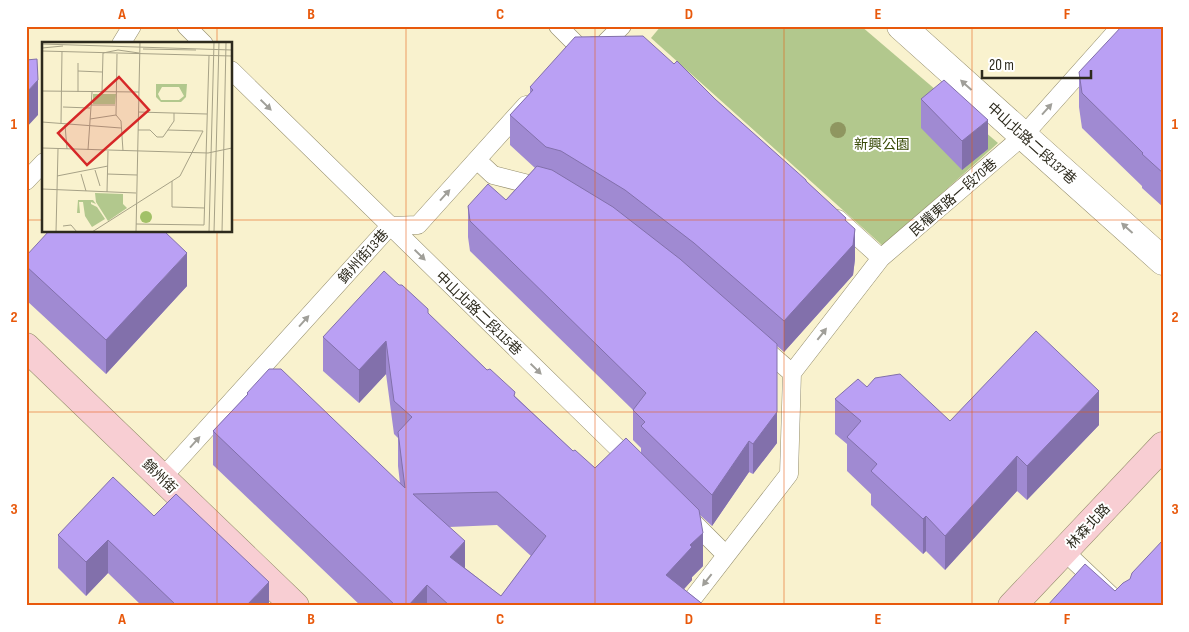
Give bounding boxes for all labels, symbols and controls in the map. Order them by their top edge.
text: A [117,5,126,24]
text: B [307,5,315,24]
text: C [496,5,504,24]
text: D [685,5,693,24]
text: E [875,5,882,24]
text: F [1064,5,1071,24]
inset map [42,42,232,232]
scale bar [982,48,1090,80]
text: 20 m [989,56,1014,75]
one-way arrow [961,79,973,91]
one-way arrow [260,98,272,110]
street label: 中山北路二段137巷 [983,99,1080,188]
one-way arrow [1041,103,1053,115]
text: 1 [11,115,18,134]
text: 1 [1172,115,1179,134]
park label: 新興公園 [854,136,910,153]
street label: 民權東路一段70巷 [906,155,1000,240]
one-way arrow [440,188,451,201]
one-way arrow [1120,223,1133,234]
street label: 錦州街13巷 [335,226,392,287]
one-way arrow [413,249,425,261]
street label: 中山北路二段115巷 [432,268,525,359]
text: 2 [10,308,18,327]
text: 2 [1171,308,1179,327]
one-way arrow [298,316,310,328]
one-way arrow [816,328,827,341]
one-way arrow [530,362,542,374]
one-way arrow [189,436,201,448]
street label: 錦州街 [139,456,181,497]
text: 3 [10,500,18,519]
street label: 林森北路 [1063,500,1114,553]
text: 3 [1171,500,1179,519]
one-way arrow [702,573,712,587]
text: A [117,610,126,629]
text: B [307,610,315,629]
text: C [496,610,504,629]
text: D [685,610,693,629]
text: E [875,610,882,629]
text: F [1064,610,1071,629]

